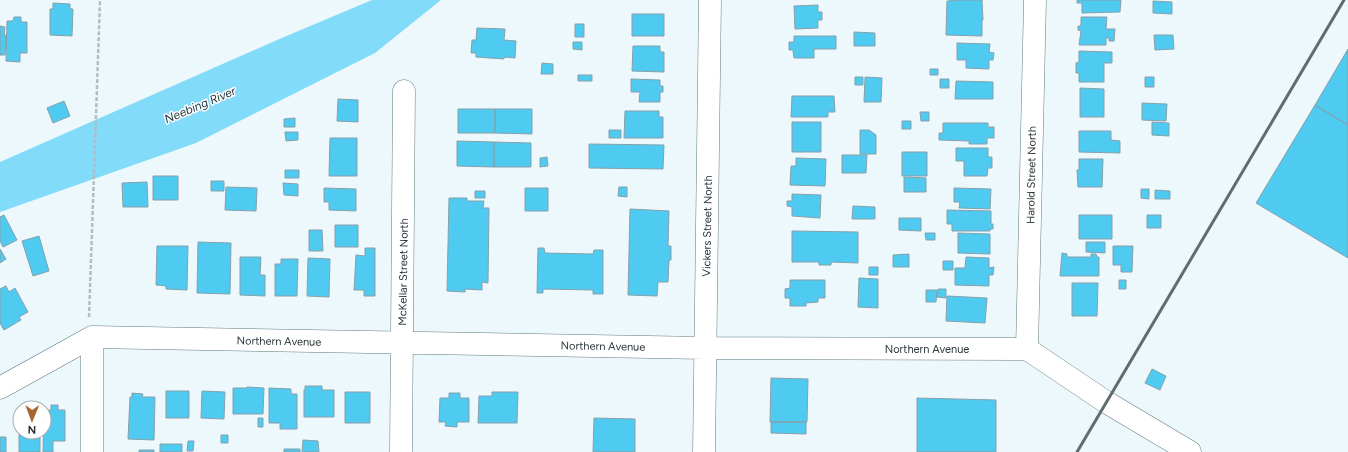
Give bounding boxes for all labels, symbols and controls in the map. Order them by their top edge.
water label: Neebing River [162,83,239,126]
street label: Harold Street North [1024,126,1039,224]
street label: Vickers Street North [700,175,715,277]
street label: McKellar Street North [396,218,411,326]
street label: Northern Avenue [237,334,321,349]
street label: Northern Avenue [561,339,645,354]
street label: Northern Avenue [885,343,969,356]
north arrow [12,400,52,440]
text: N [27,423,36,436]

